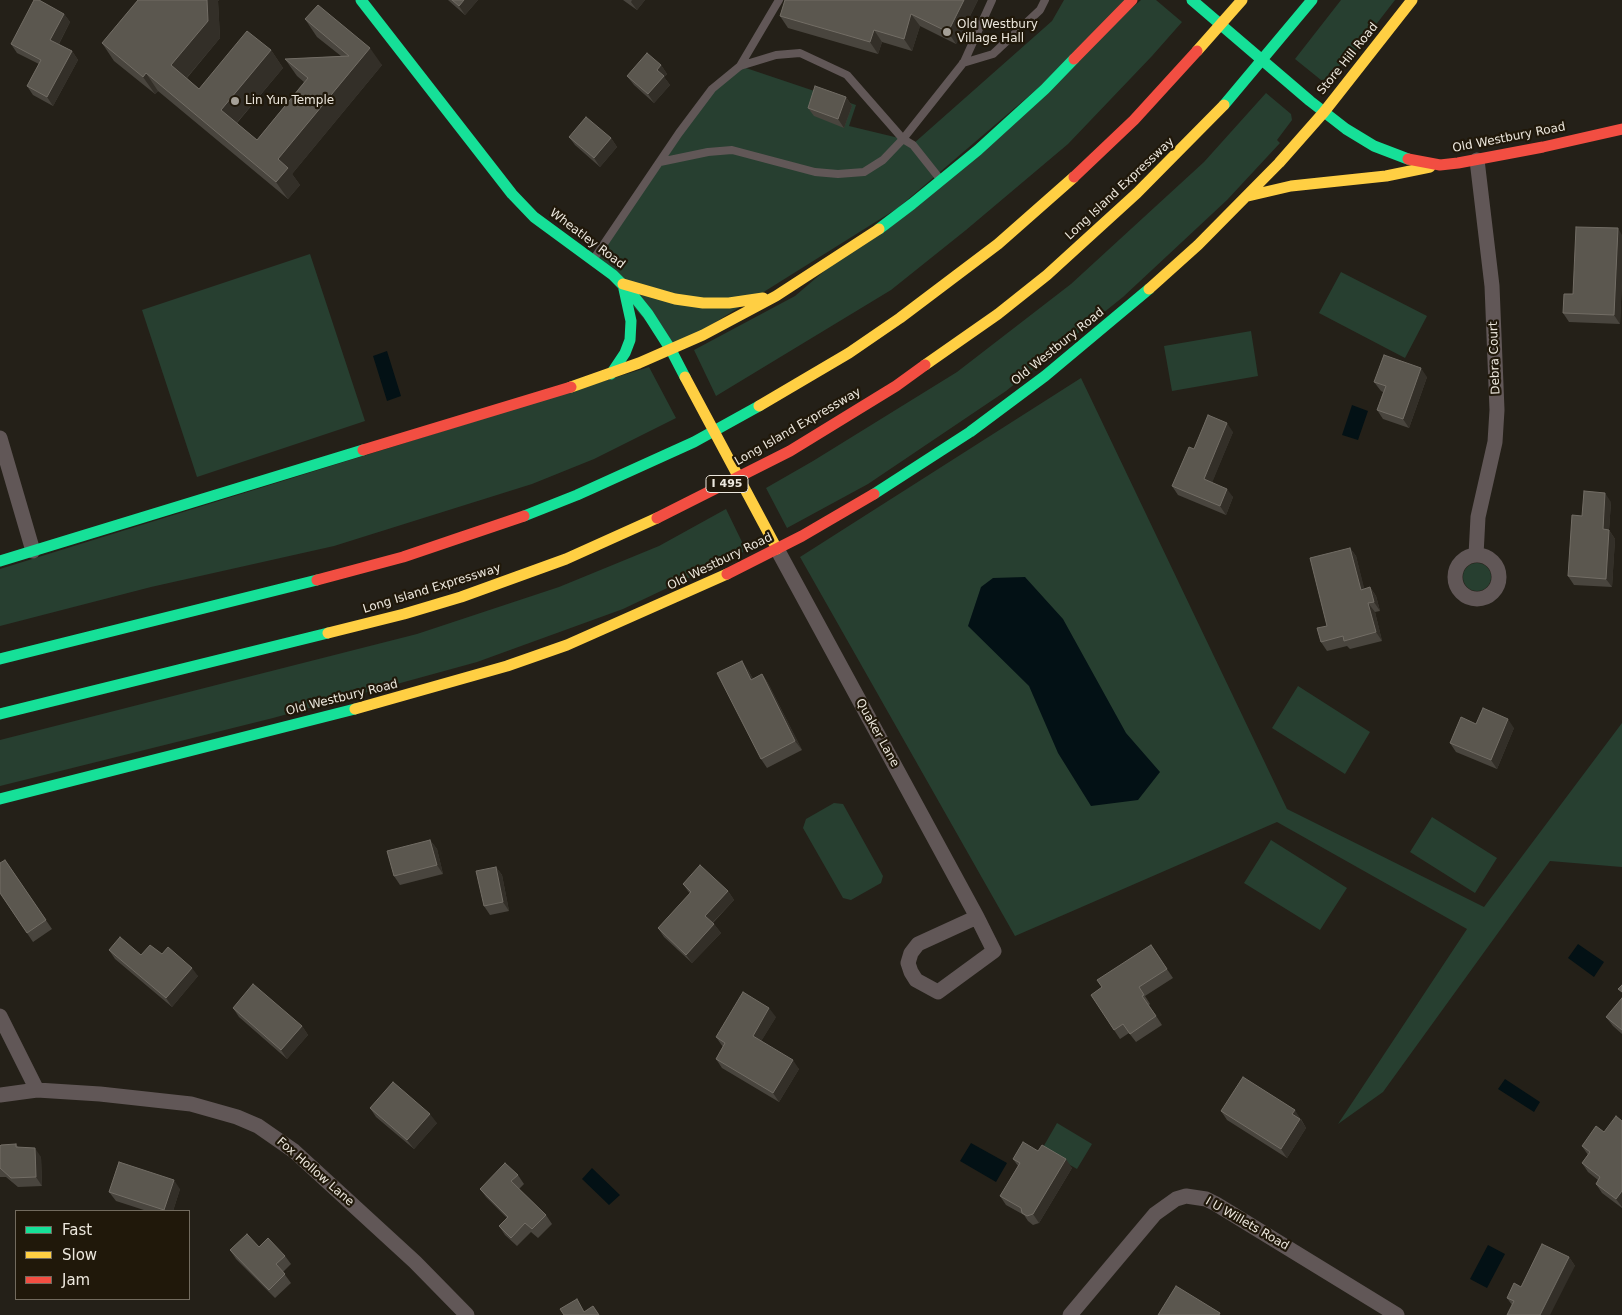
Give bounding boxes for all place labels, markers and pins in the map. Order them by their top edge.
place label: Old Westbury Village Hall [957,18,1038,46]
marker: Old Westbury Village Hall [941,26,953,38]
place label: Lin Yun Temple [245,94,334,108]
marker: Lin Yun Temple [229,95,241,107]

